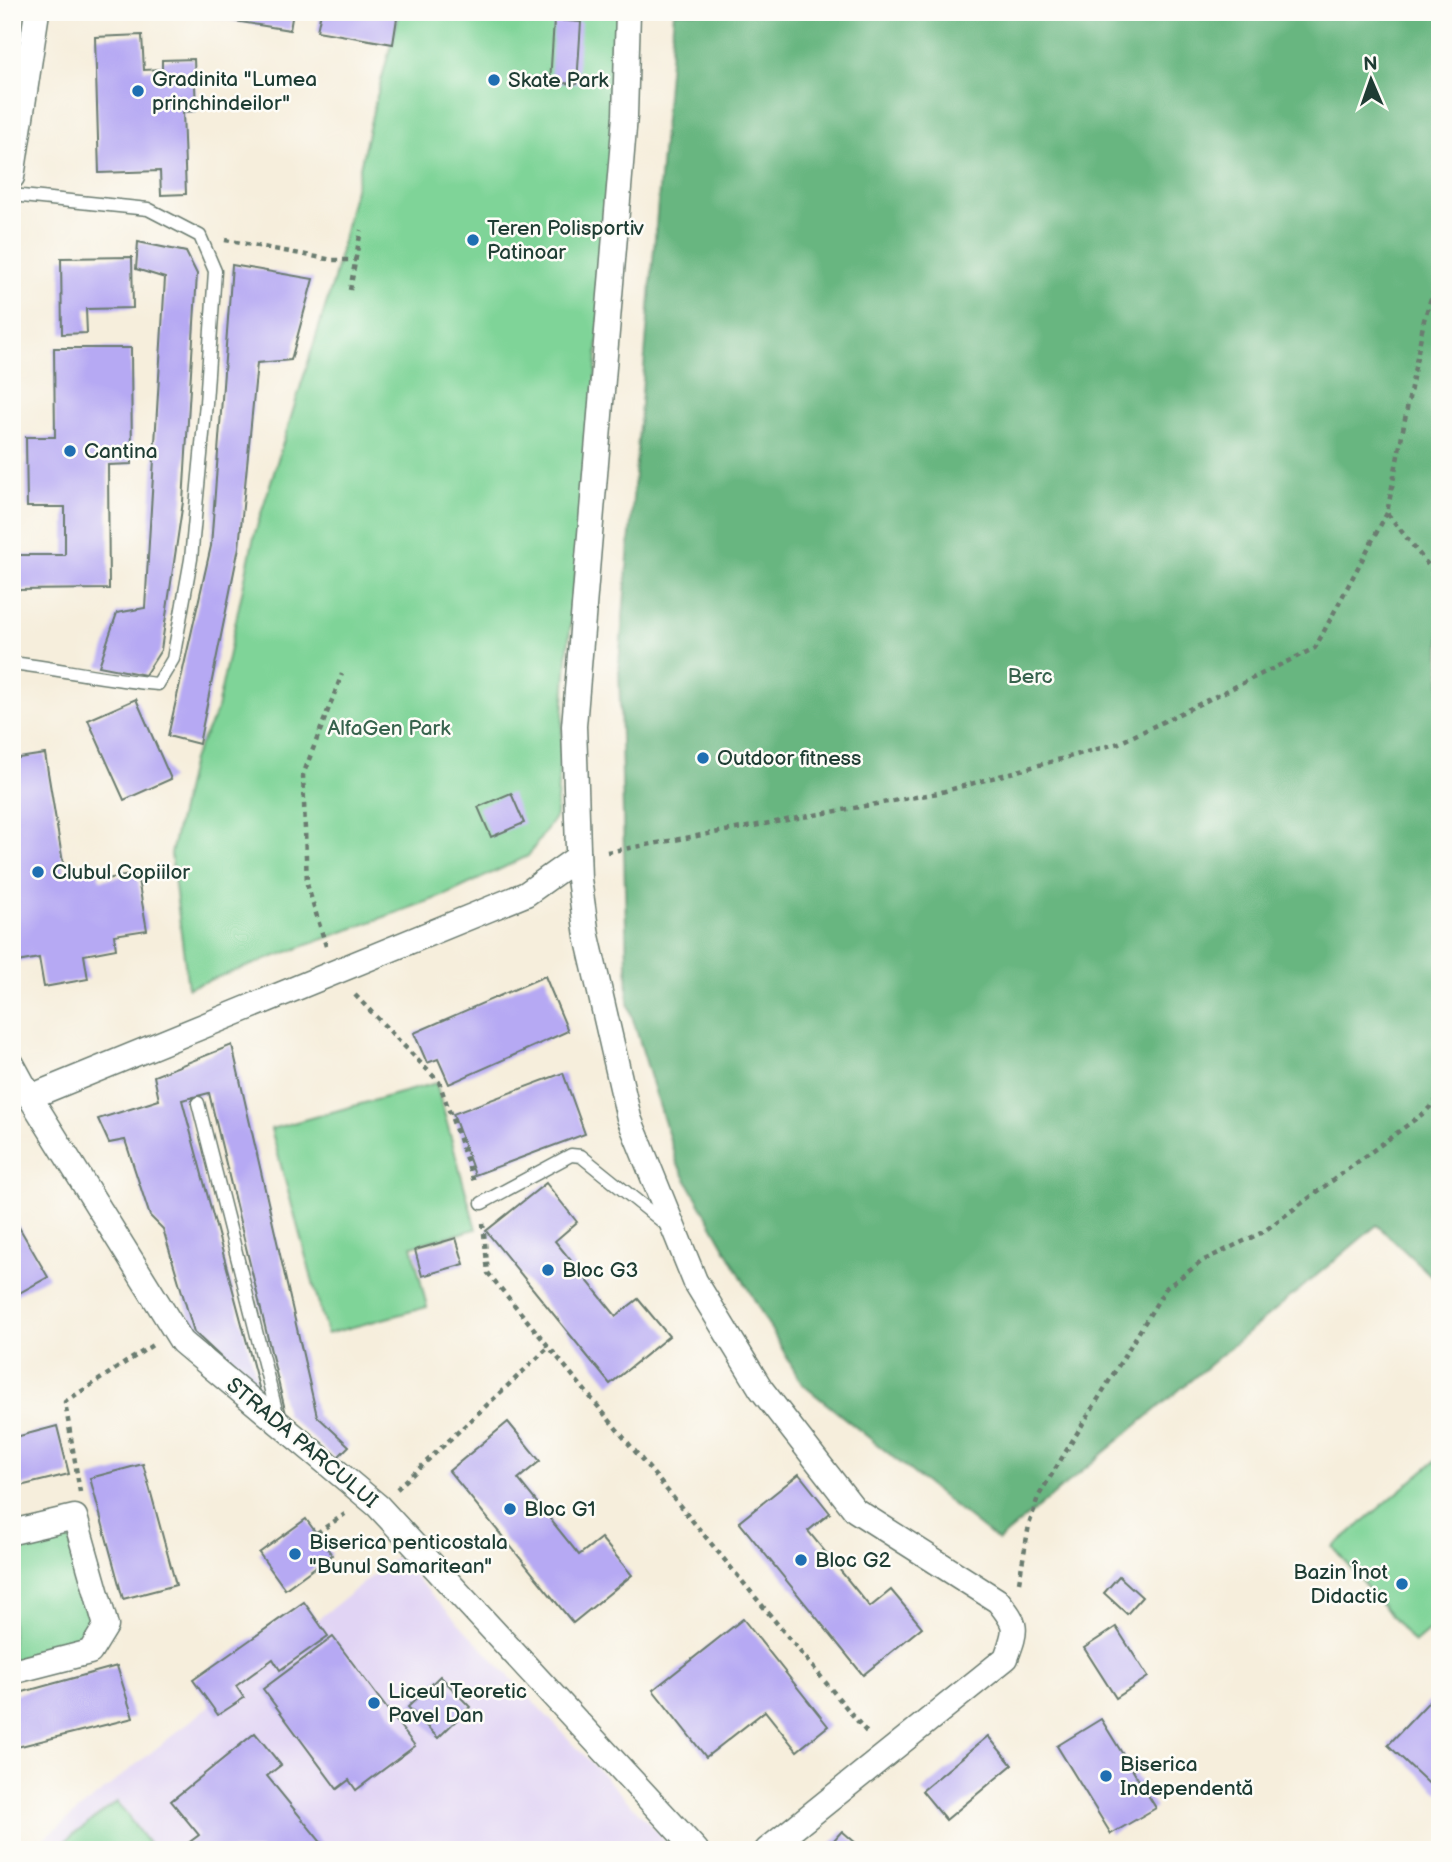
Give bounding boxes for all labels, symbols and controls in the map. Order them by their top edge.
north arrow [1336,46,1406,116]
text: N [1363,53,1378,76]
place label: Gradinita "Lumea princhindeilor" [152,67,317,116]
place label: Skate Park [508,68,609,93]
marker: Skate Park [486,72,502,88]
marker: Gradinita "Lumea princhindeilor" [130,83,146,99]
place label: Teren Polisportiv Patinoar [487,216,645,265]
marker: Teren Polisportiv Patinoar [465,232,481,248]
place label: Cantina [84,439,158,464]
marker: Cantina [62,443,78,459]
park label: Berc [1007,664,1053,689]
park label: AlfaGen Park [328,716,451,741]
place label: Outdoor fitness [717,746,861,771]
marker: Outdoor fitness [695,750,711,766]
place label: Clubul Copiilor [52,860,190,885]
marker: Clubul Copiilor [30,864,46,880]
place label: Bloc G3 [562,1258,638,1283]
marker: Bloc G3 [540,1262,556,1278]
street label: STRADA PARCULUI [221,1372,383,1514]
place label: Bloc G1 [524,1497,596,1522]
marker: Bloc G1 [502,1501,518,1517]
place label: Biserica penticostala "Bunul Samaritean" [309,1530,508,1579]
marker: Biserica penticostala "Bunul Samaritean" [287,1546,303,1562]
place label: Bloc G2 [815,1548,891,1573]
marker: Bloc G2 [793,1552,809,1568]
place label: Bazin Înot Didactic [1293,1560,1389,1609]
marker: Bazin Înot Didactic [1394,1576,1410,1592]
place label: Liceul Teoretic Pavel Dan [388,1679,527,1728]
marker: Liceul Teoretic Pavel Dan [366,1695,382,1711]
place label: Biserica Independentă [1120,1752,1253,1801]
marker: Biserica Independentă [1098,1768,1114,1784]

